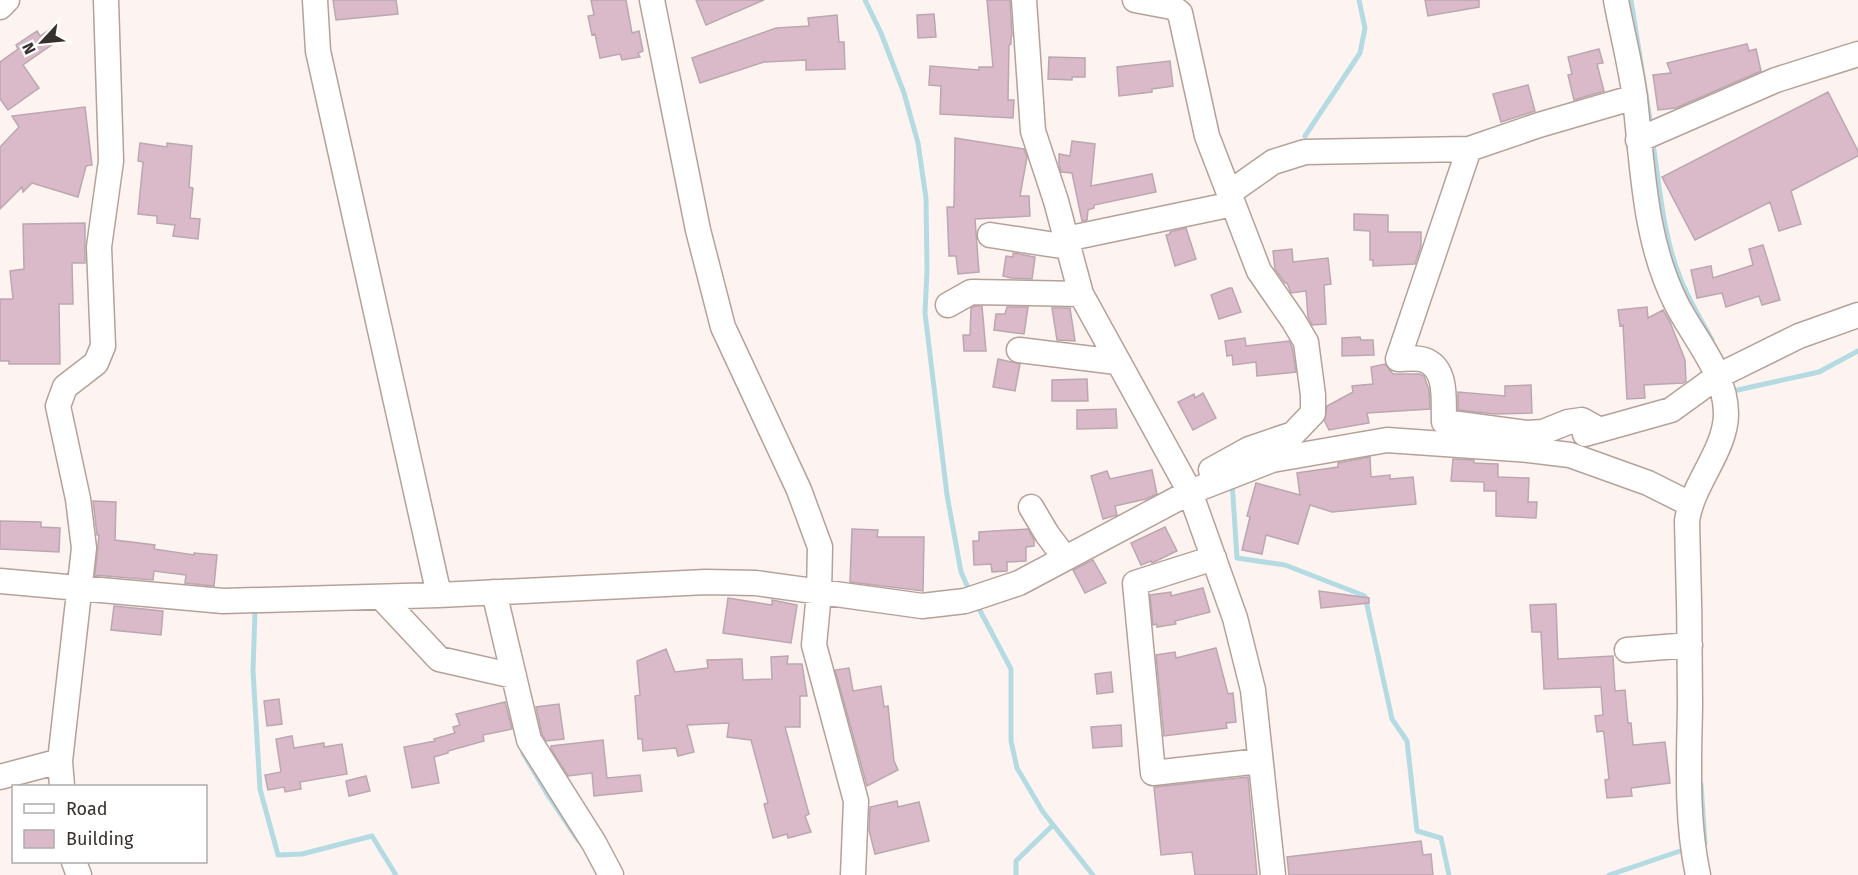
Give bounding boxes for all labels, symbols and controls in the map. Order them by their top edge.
north arrow [12,12,72,72]
text: N [18,39,40,57]
legend [12,785,207,863]
text: Road [66,798,108,820]
text: Building [66,828,134,850]

